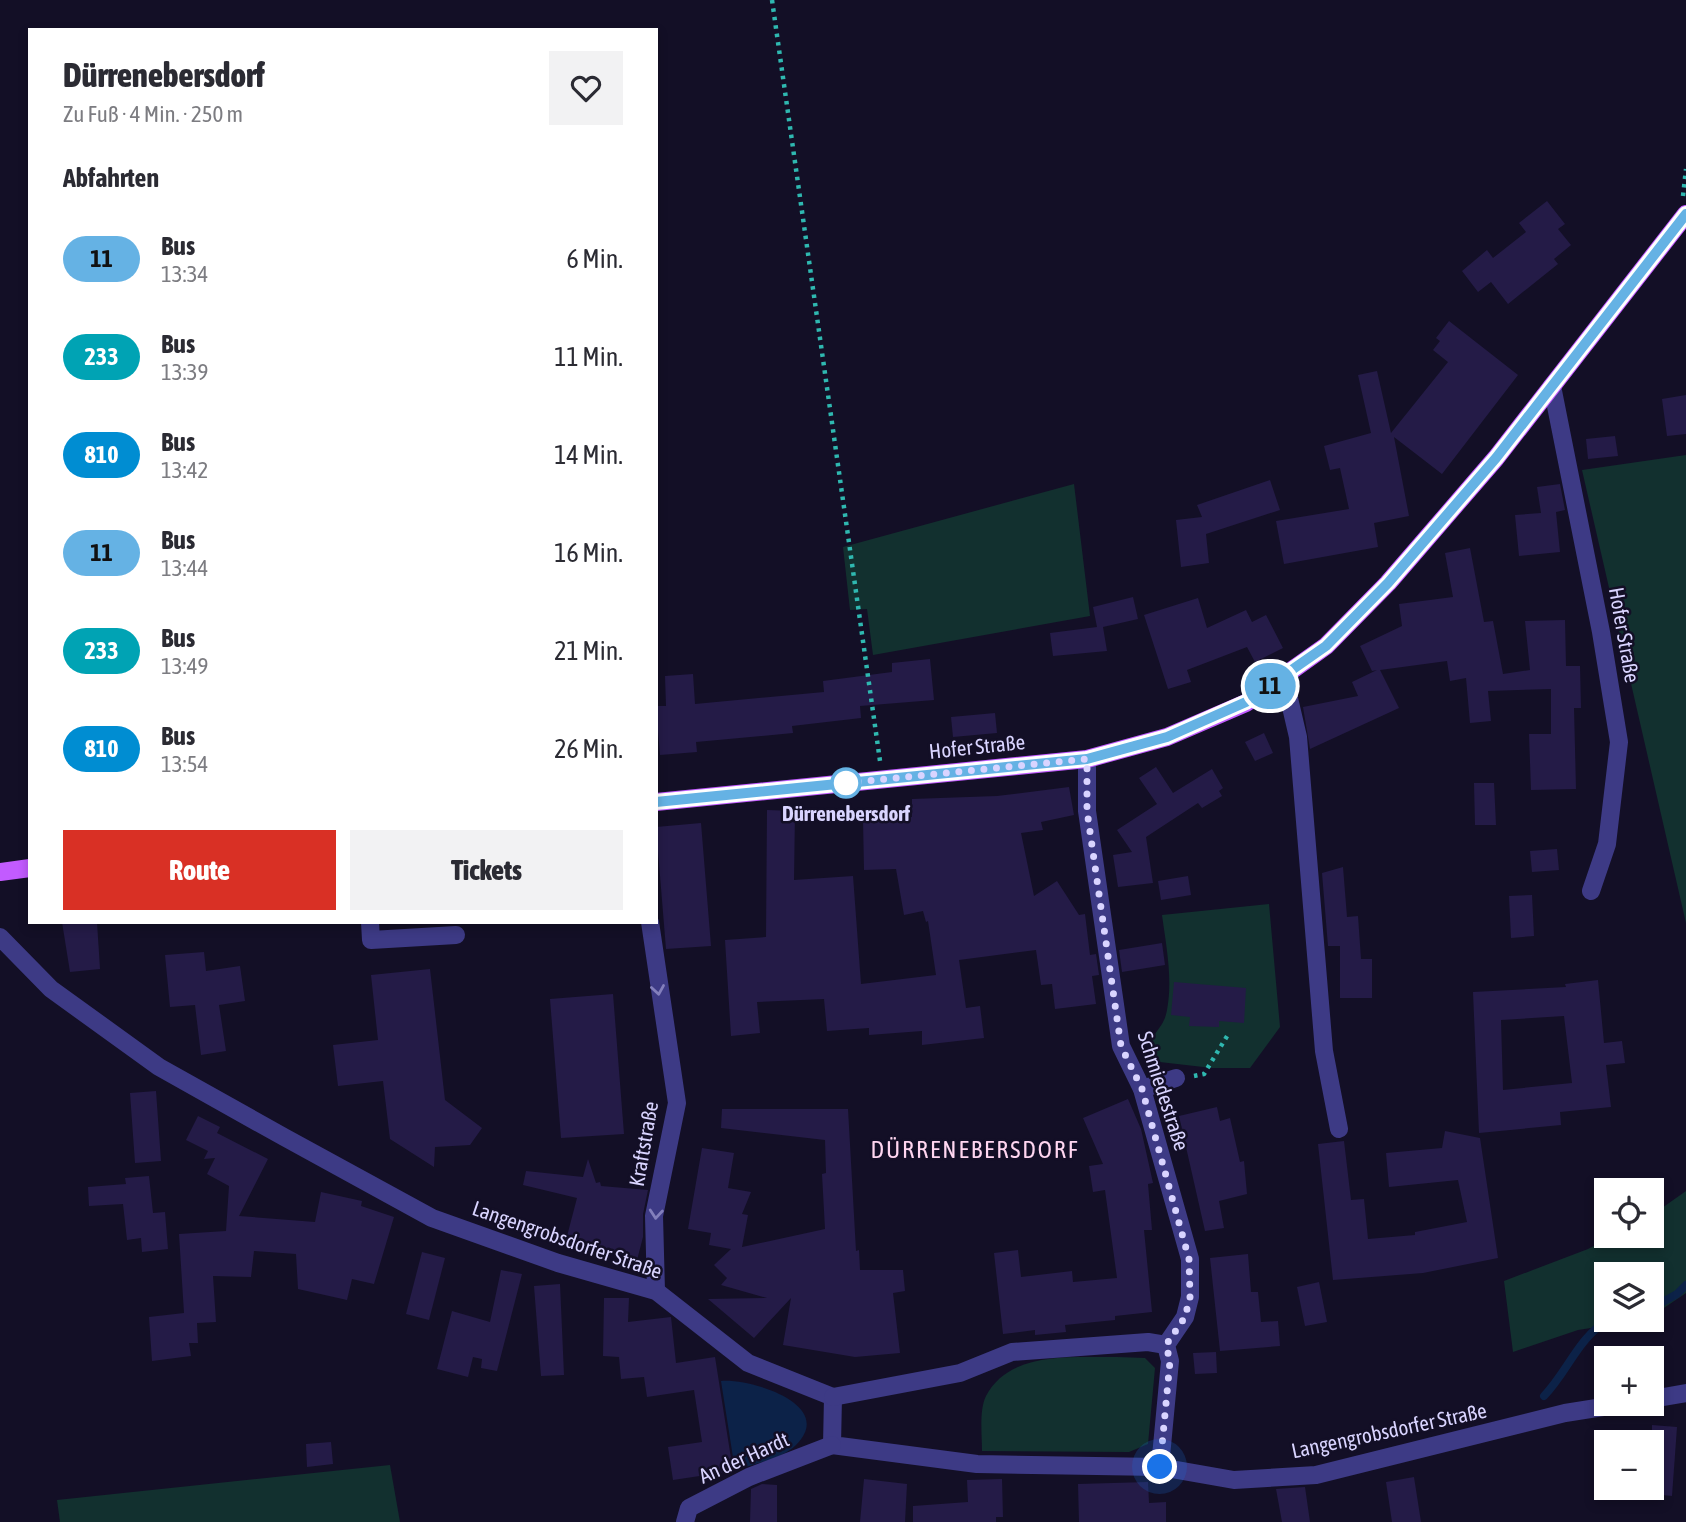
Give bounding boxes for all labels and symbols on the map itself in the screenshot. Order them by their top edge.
street label: Hofer Straße [1605,585,1645,684]
line badge: 11 [1238,663,1302,709]
street label: Hofer Straße [928,729,1026,763]
marker: Dürrenebersdorf [831,768,861,798]
place label: Dürrenebersdorf [782,801,910,825]
one-way arrow [650,984,665,996]
street label: Schmiedestraße [1133,1028,1195,1153]
street label: Kraftstraße [624,1099,662,1188]
district label: DÜRRENEBERSDORF [870,1136,1080,1163]
street label: Langengrobsdorfer Straße [469,1195,665,1283]
one-way arrow [649,1209,664,1220]
street label: Langengrobsdorfer Straße [1289,1398,1489,1462]
street label: An der Hardt [695,1427,792,1488]
your location [1142,1449,1177,1484]

